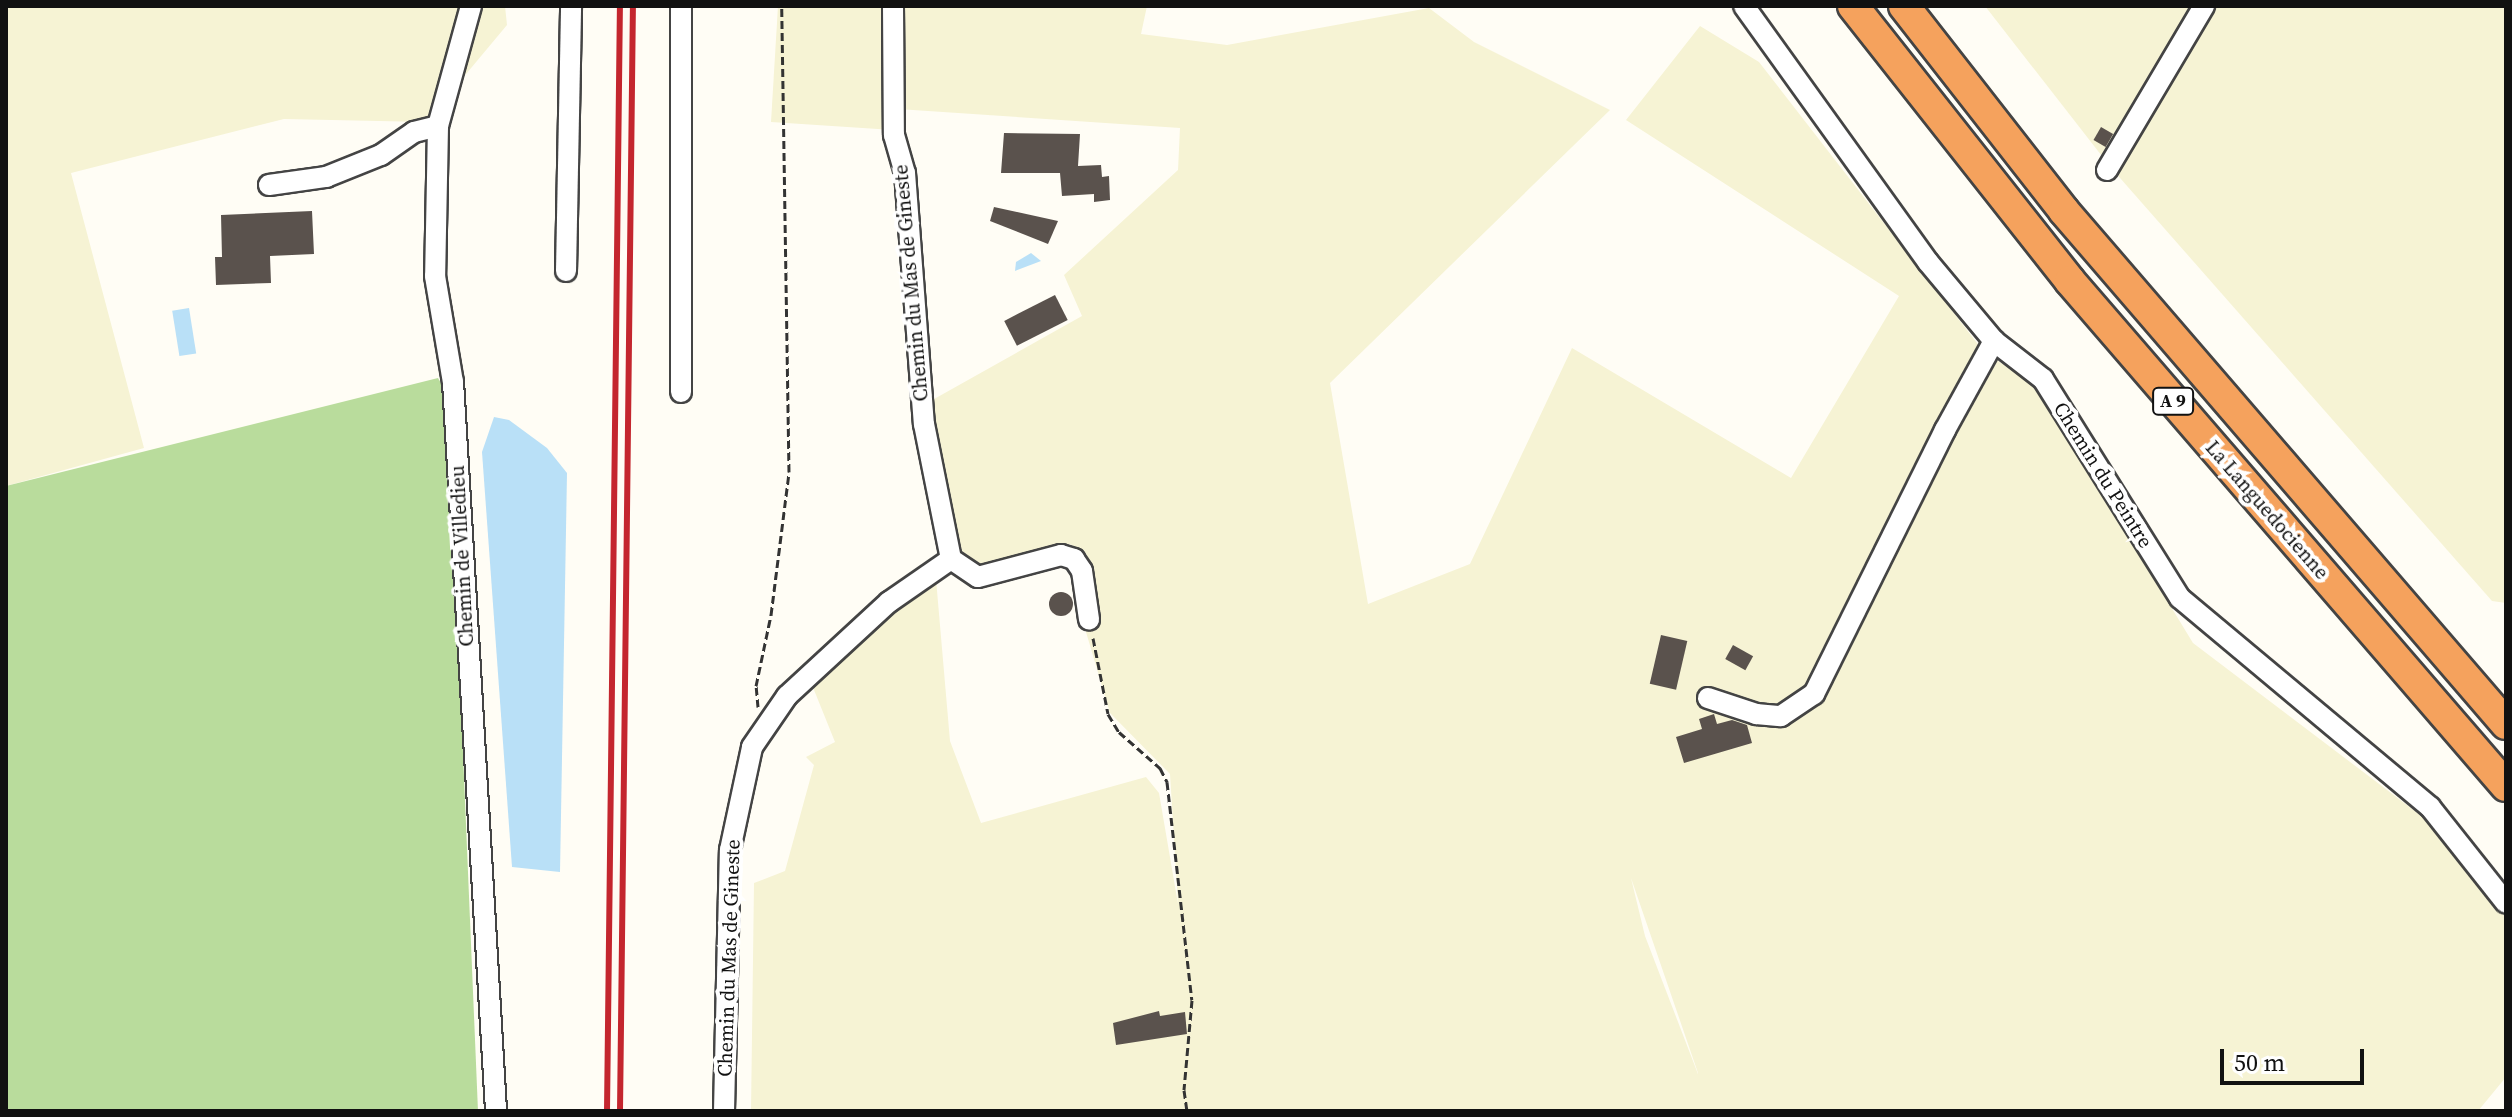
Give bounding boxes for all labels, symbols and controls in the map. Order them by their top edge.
street label: Chemin du Mas de Gineste [889,164,933,402]
road number: A 9 [2151,387,2195,415]
street label: Chemin du Peintre [2048,398,2158,552]
street label: La Languedocienne [2200,436,2334,584]
street label: Chemin de Villedieu [445,465,479,647]
street label: Chemin du Mas de Gineste [713,839,745,1077]
scale bar [2224,1033,2368,1083]
text: 50 m [2234,1046,2285,1079]

